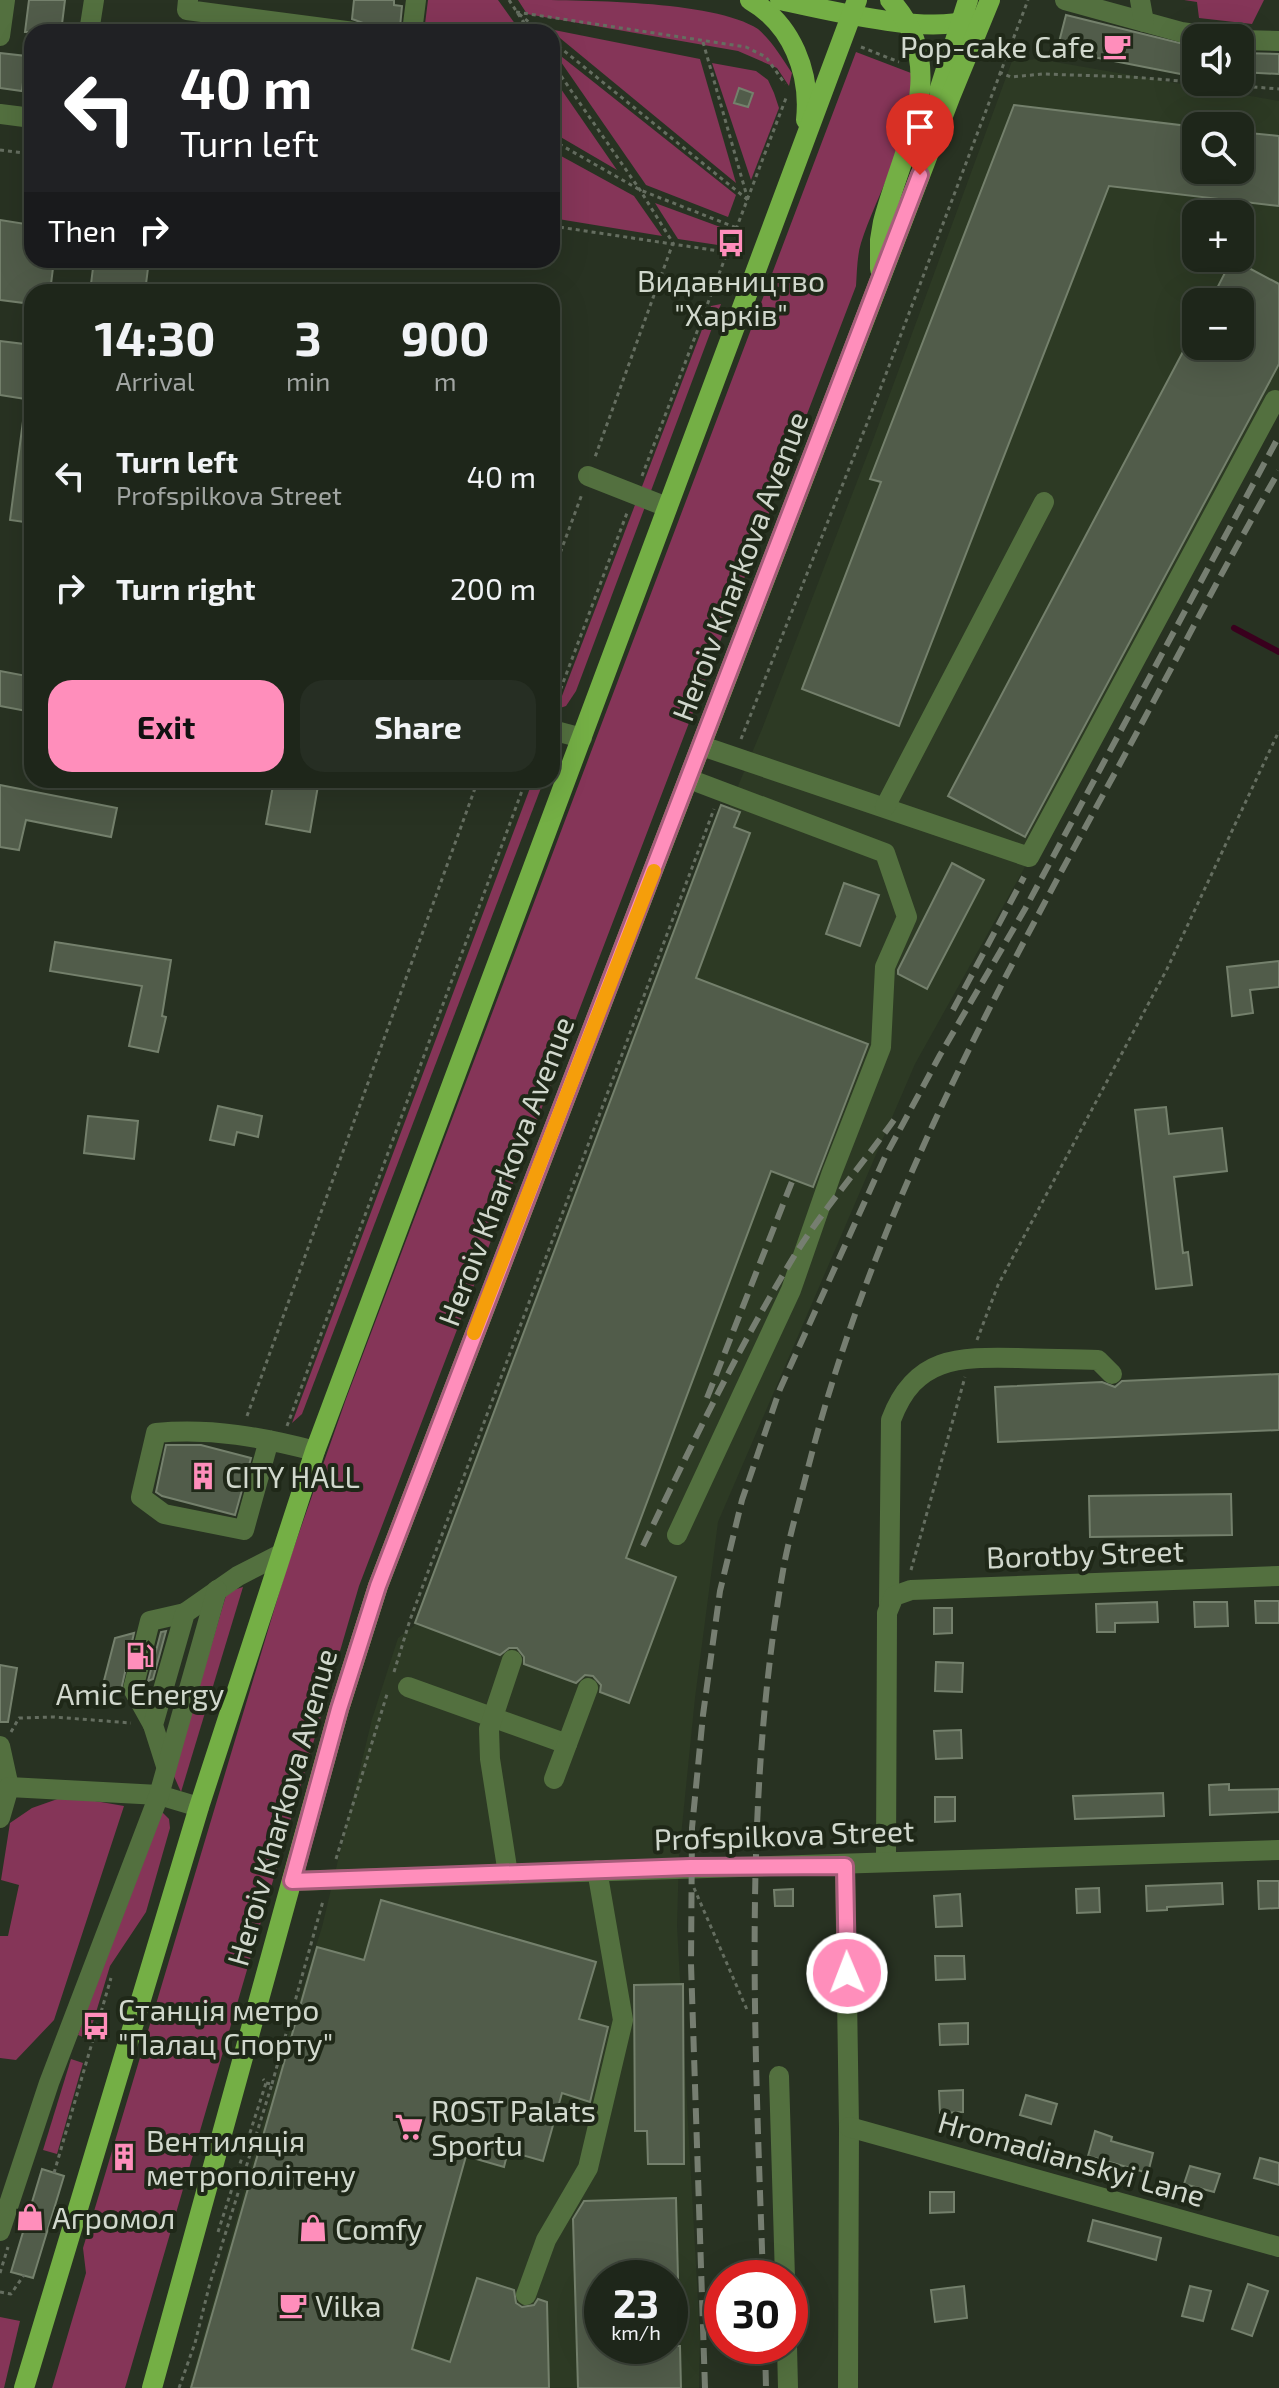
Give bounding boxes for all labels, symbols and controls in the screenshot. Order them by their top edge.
map controls [1182,24,1254,360]
button: sound [1182,24,1254,96]
place label: Pop-cake Cafe [900,28,1095,64]
cafe icon: Pop-cake Cafe [1102,31,1132,61]
text: 40 m [180,53,312,120]
icon: left [48,56,152,160]
pin [886,93,954,175]
icon: arrive [898,105,942,149]
button: search [1182,112,1254,184]
text: Turn left [180,121,319,164]
button: + [1182,200,1254,272]
icon: right [132,208,176,252]
text: Then [48,212,116,248]
bus stop icon: Видавництво "Харків" [716,228,746,258]
place label: Видавництво "Харків" [637,262,825,332]
button: − [1182,288,1254,360]
text: 14:30 [94,308,216,366]
text: 3 [295,308,322,366]
text: 900 [401,308,490,366]
text: Arrival [115,365,195,396]
text: min [286,365,330,396]
text: m [434,365,457,396]
street label: Heroiv Kharkova Avenue [663,406,815,726]
text: Turn left [116,443,238,479]
icon: left [48,454,92,498]
text: 40 m [466,458,536,494]
text: Profspilkova Street [116,479,342,510]
icon: right [48,566,92,610]
text: Turn right [116,570,256,606]
text: 200 m [450,570,536,606]
button: Exit [48,680,284,772]
button: Share [300,680,536,772]
street label: Heroiv Kharkova Avenue [429,1011,581,1331]
place label: CITY HALL [225,1458,360,1494]
building icon: CITY HALL [188,1461,218,1491]
street label: Borotby Street [985,1532,1185,1574]
fuel station icon: Amic Energy [125,1641,155,1671]
street label: Heroiv Kharkova Avenue [218,1644,344,1970]
place label: Amic Energy [56,1675,224,1711]
street label: Profspilkova Street [653,1811,915,1857]
position arrow [805,1931,889,2015]
place label: Станція метро "Палац Спорту" [118,1991,333,2062]
bus stop icon: Станція метро "Палац Спорту" [81,2011,111,2041]
place label: ROST Palats Sportu [431,2092,596,2162]
street label: Hromadianskyi Lane [934,2103,1210,2213]
supermarket icon: ROST Palats Sportu [394,2112,424,2142]
place label: Вентиляція метрополітену [146,2122,356,2193]
building icon: Вентиляція метрополітену [109,2142,139,2172]
place label: Агромол [52,2199,175,2235]
shop icon: Агромол [15,2202,45,2232]
place label: Comfy [335,2210,423,2246]
shop icon: Comfy [298,2213,328,2243]
speed limit sign: 30 [704,2260,808,2364]
text: 23 [613,2278,659,2326]
place label: Vilka [315,2287,381,2323]
cafe icon: Vilka [278,2290,308,2320]
text: km/h [611,2320,661,2344]

